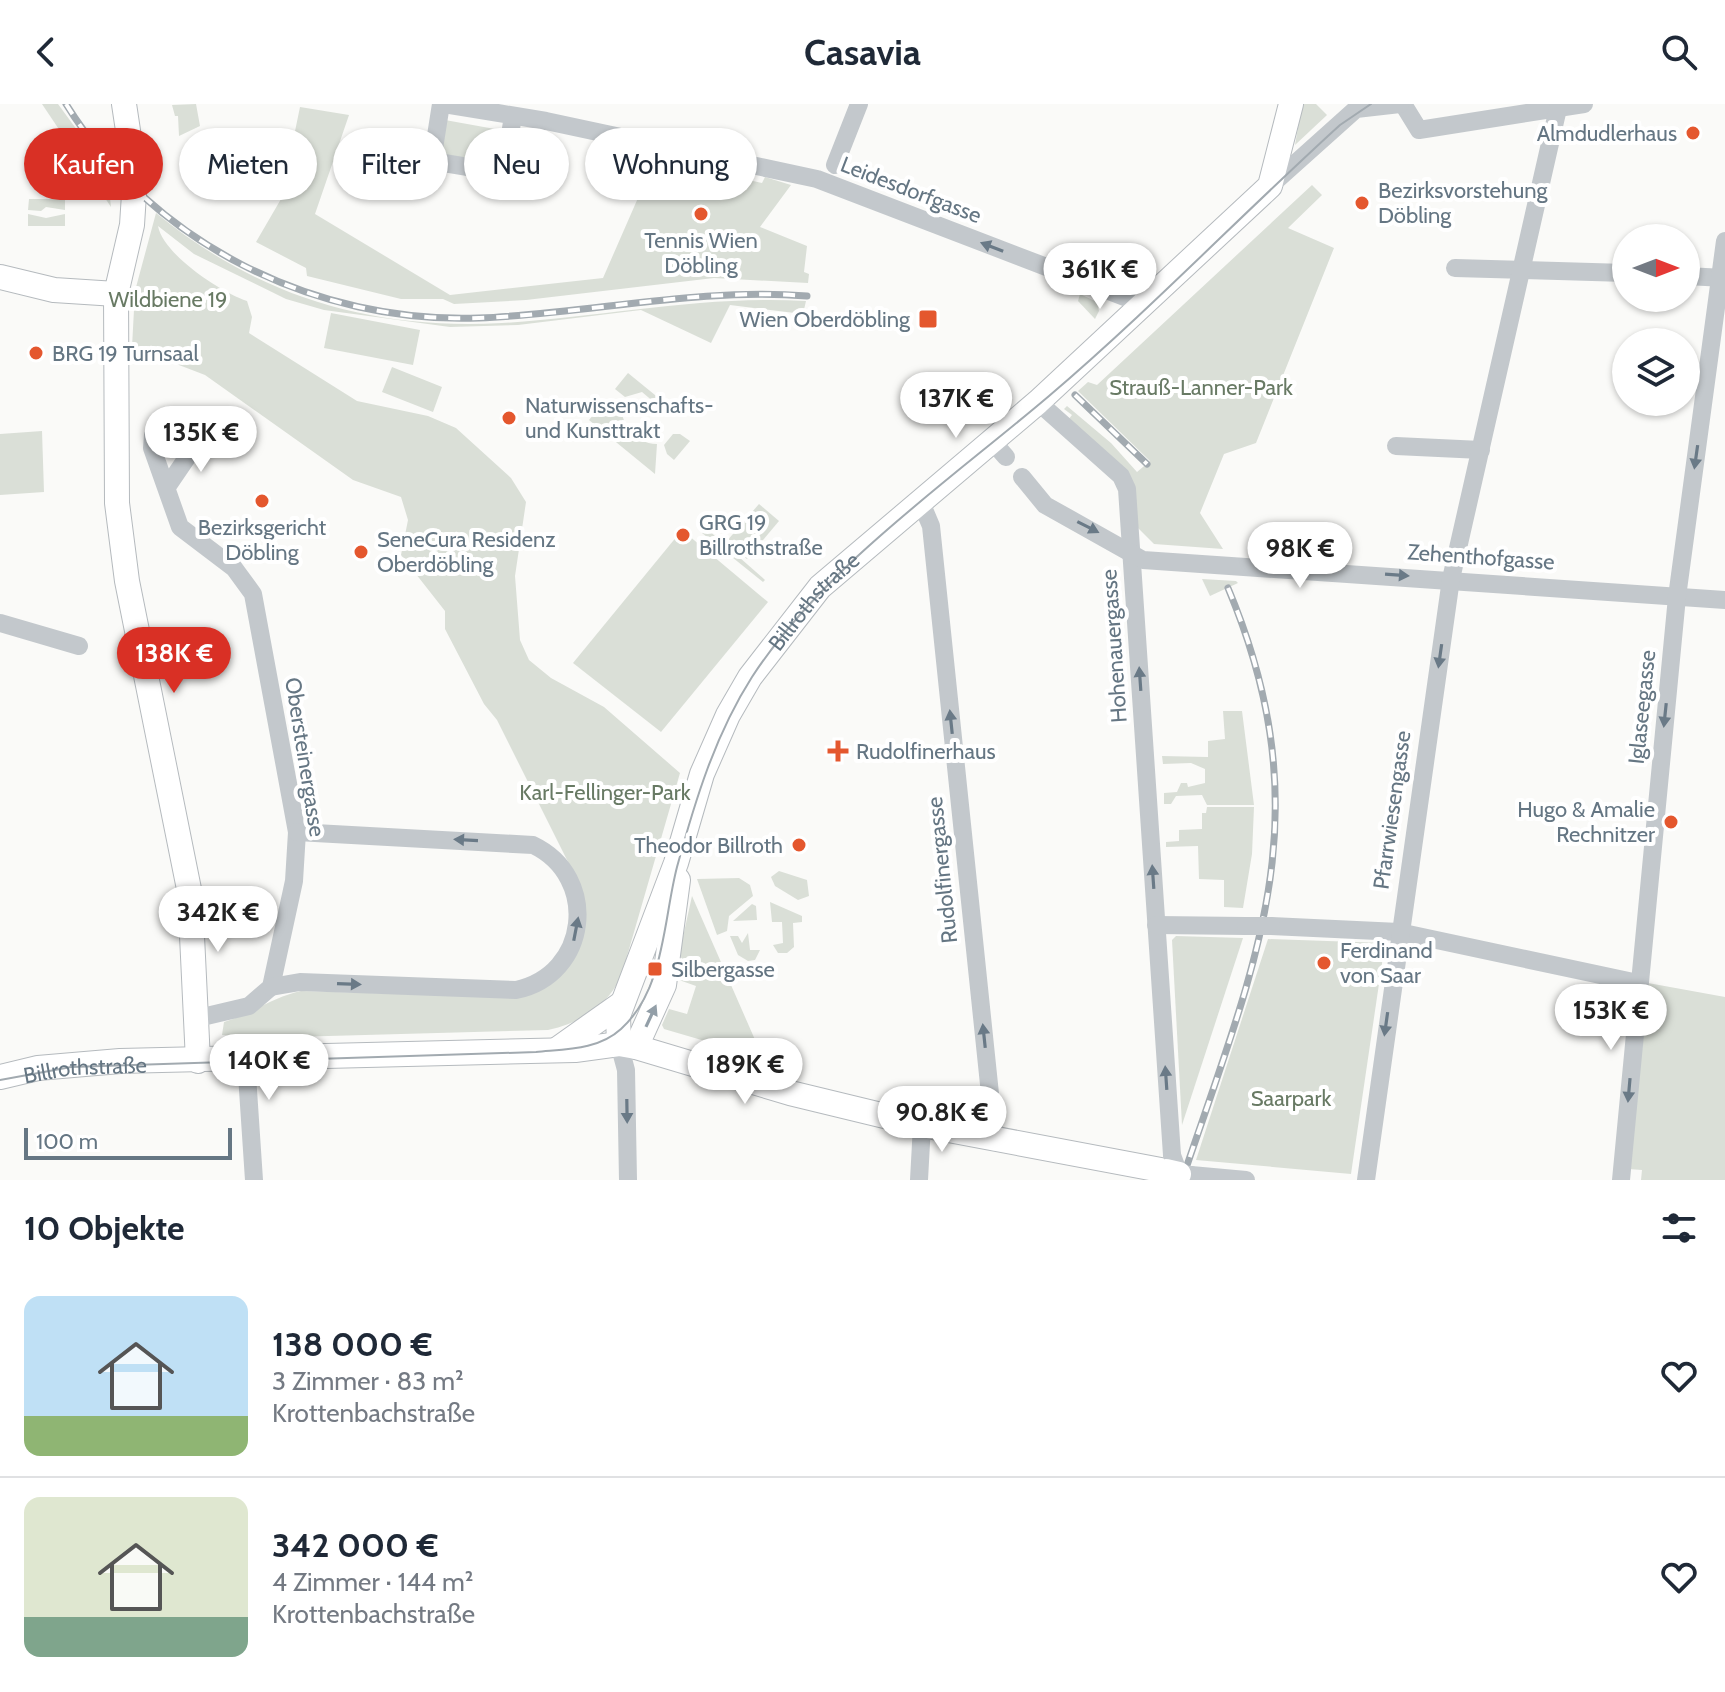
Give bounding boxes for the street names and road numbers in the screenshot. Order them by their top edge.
street label: Leidesdorfgasse [837,151,985,229]
street label: Zehenthofgasse [1406,538,1556,576]
street label: Billrothstraße [762,546,865,656]
street label: Hohenauergasse [1095,568,1133,724]
street label: Iglaseegasse [1623,649,1661,765]
street label: Obersteinergasse [279,675,331,839]
street label: Pfarrwiesengasse [1368,729,1416,891]
street label: Rudolfinergasse [921,795,963,945]
street label: Billrothstraße [21,1051,147,1089]

